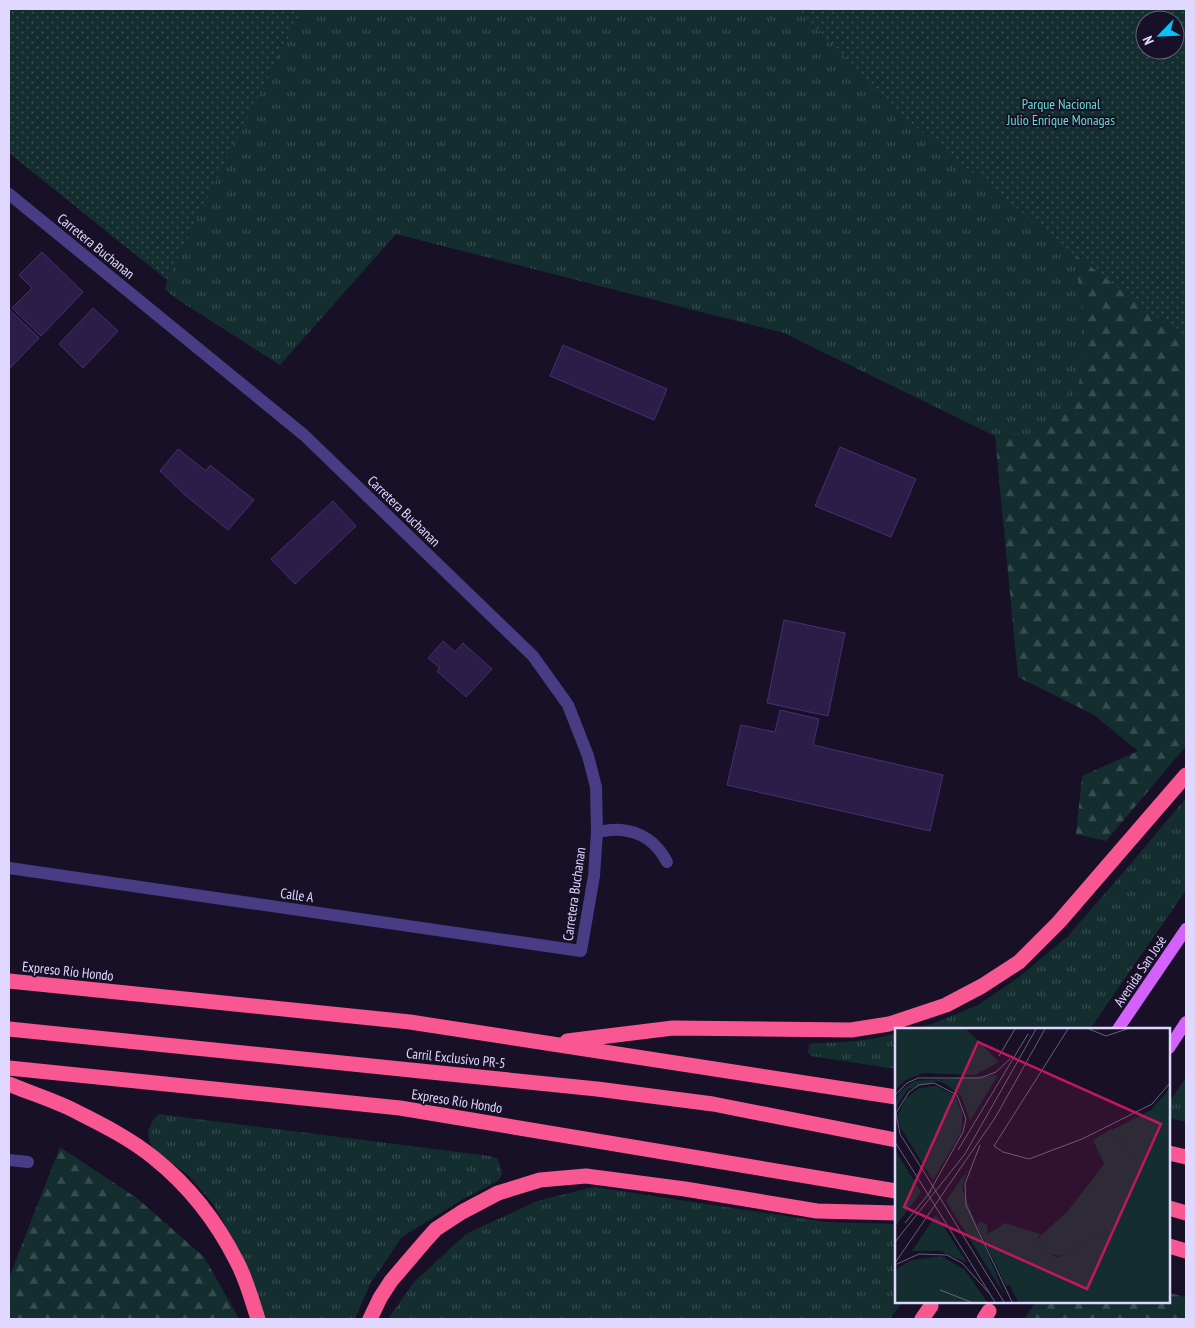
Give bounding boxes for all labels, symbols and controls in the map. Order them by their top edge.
north arrow [1135,10,1185,60]
text: N [1138,33,1158,47]
park label: Parque Nacional Julio Enrique Monagas [1006,95,1115,129]
street label: Carretera Buchanan [54,209,138,283]
street label: Carretera Buchanan [364,472,444,550]
street label: Carretera Buchanan [559,846,589,942]
street label: Calle A [279,884,315,906]
street label: Avenida San José [1110,932,1170,1010]
street label: Expreso Río Hondo [21,957,115,985]
inset map [895,1028,1170,1303]
street label: Carril Exclusivo PR-5 [405,1044,507,1072]
street label: Expreso Río Hondo [410,1085,504,1117]

